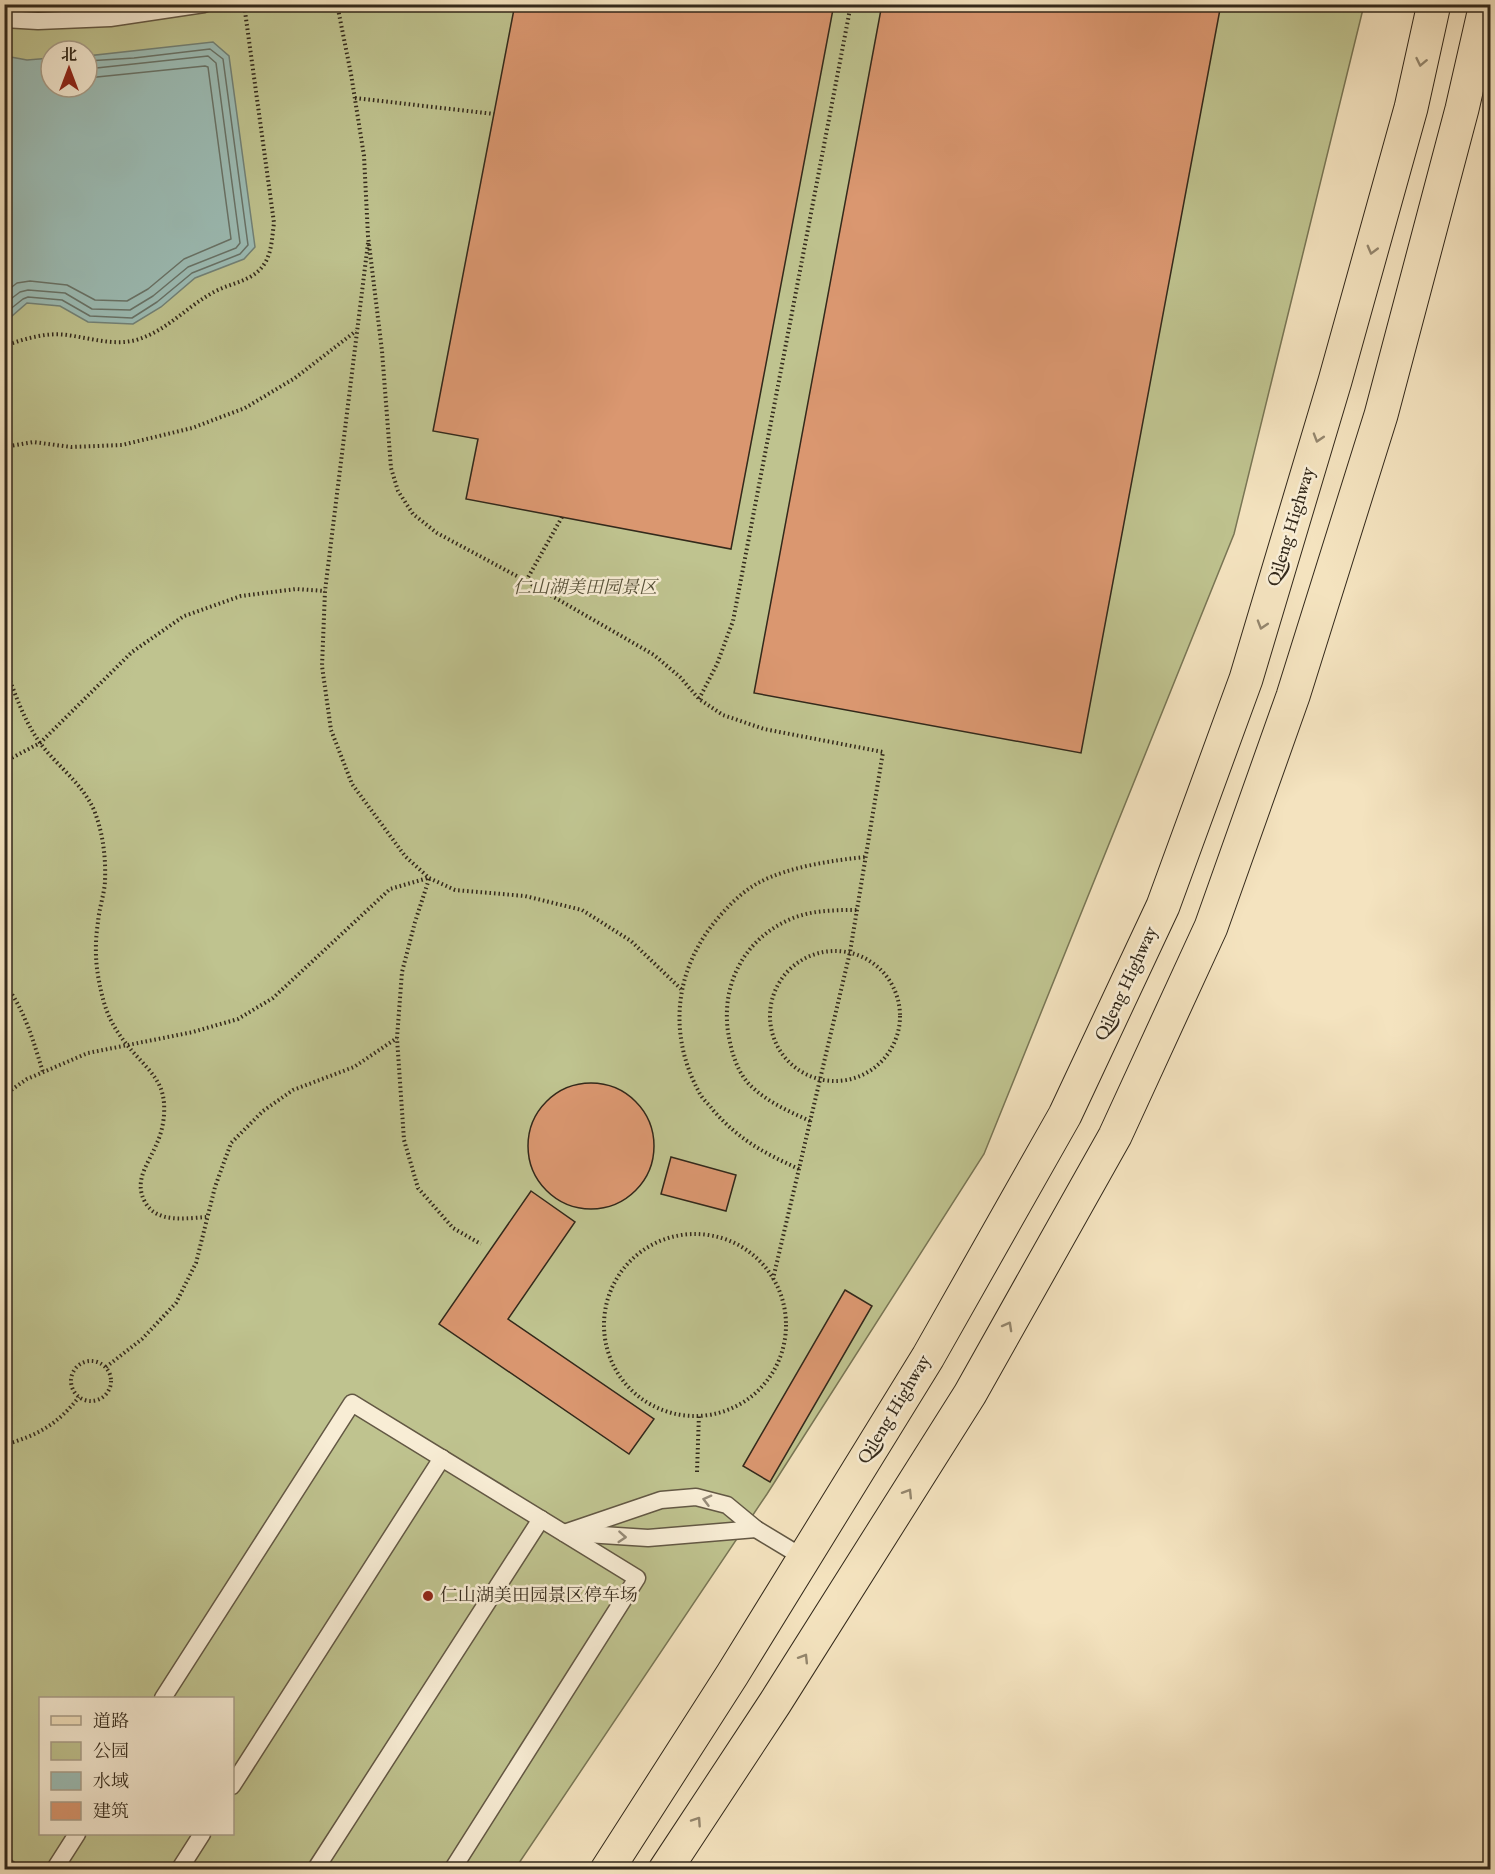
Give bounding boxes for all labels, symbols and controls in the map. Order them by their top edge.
north arrow [39,39,99,99]
text: 北 [61,46,77,66]
one-way arrow [1415,56,1428,66]
one-way arrow [1366,245,1379,255]
one-way arrow [1313,432,1325,443]
street label: Qileng Highway [1263,464,1321,589]
park label: 仁山湖美田园景区 [513,577,659,600]
one-way arrow [1257,619,1269,629]
street label: Qileng Highway [1090,923,1164,1045]
one-way arrow [1001,1322,1013,1332]
street label: Qileng Highway [853,1351,937,1469]
one-way arrow [900,1489,912,1499]
one-way arrow [702,1495,712,1507]
one-way arrow [618,1530,627,1543]
place label: 仁山湖美田园景区停车场 [440,1585,638,1608]
marker: 仁山湖美田园景区停车场 [421,1589,435,1603]
one-way arrow [796,1653,807,1664]
legend [39,1697,234,1835]
text: 道路 [93,1711,129,1734]
text: 公园 [93,1741,129,1764]
text: 水域 [93,1771,129,1794]
text: 建筑 [93,1801,129,1824]
one-way arrow [690,1817,701,1828]

